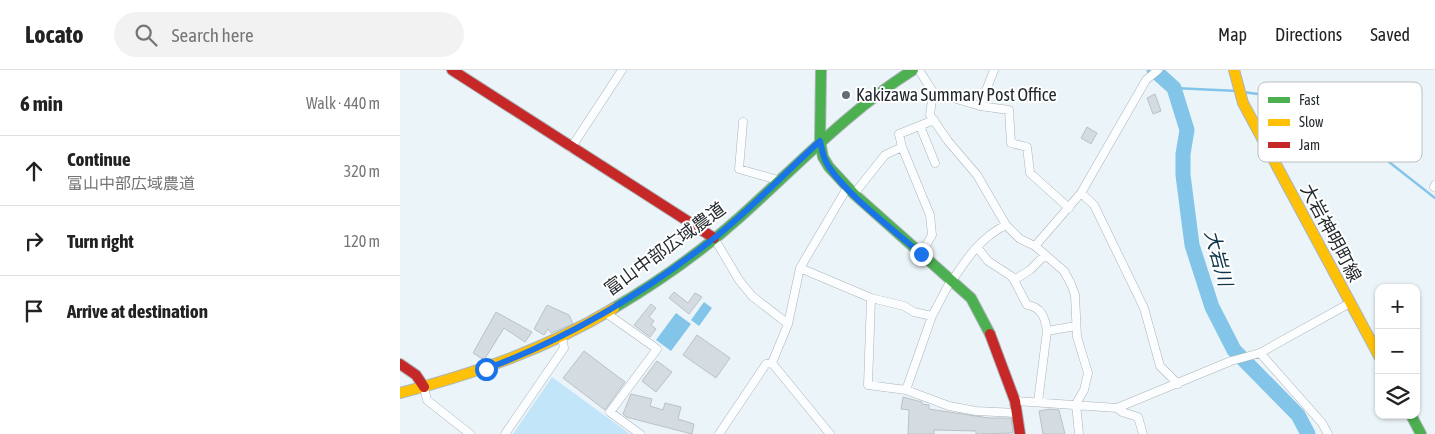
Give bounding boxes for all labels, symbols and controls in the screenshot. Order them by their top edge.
search box [114,12,464,57]
text: Locato [25,21,84,48]
icon: search [132,21,160,49]
text: Search here [172,24,254,46]
text: Map [1218,24,1247,45]
text: Directions [1275,24,1342,45]
text: Saved [1370,24,1410,45]
legend [1258,82,1422,162]
place label: Kakizawa Summary Post Office [856,84,1057,105]
marker: Kakizawa Summary Post Office [840,89,852,101]
text: 6 min [20,91,63,115]
text: Fast [1299,92,1320,108]
text: Walk · 440 m [306,94,380,112]
text: Slow [1299,114,1324,130]
text: Jam [1299,137,1320,153]
text: Continue [67,148,131,170]
icon: ahead [20,157,48,185]
text: 320 m [344,162,380,180]
text: 富山中部広域農道 [67,174,195,192]
street label: 大岩神明町線 [1297,180,1366,285]
street label: 富山中部広域農道 [600,198,729,299]
icon: right [20,227,48,255]
water label: 大岩川 [1201,228,1238,290]
text: Turn right [67,230,134,252]
text: 120 m [344,232,380,250]
route end [910,243,933,266]
map controls [1375,284,1420,419]
button: + [1375,284,1420,329]
icon: arrive [20,297,48,325]
text: Arrive at destination [67,300,208,322]
button: − [1375,329,1420,374]
route start [475,358,498,381]
button: layers [1375,374,1420,419]

